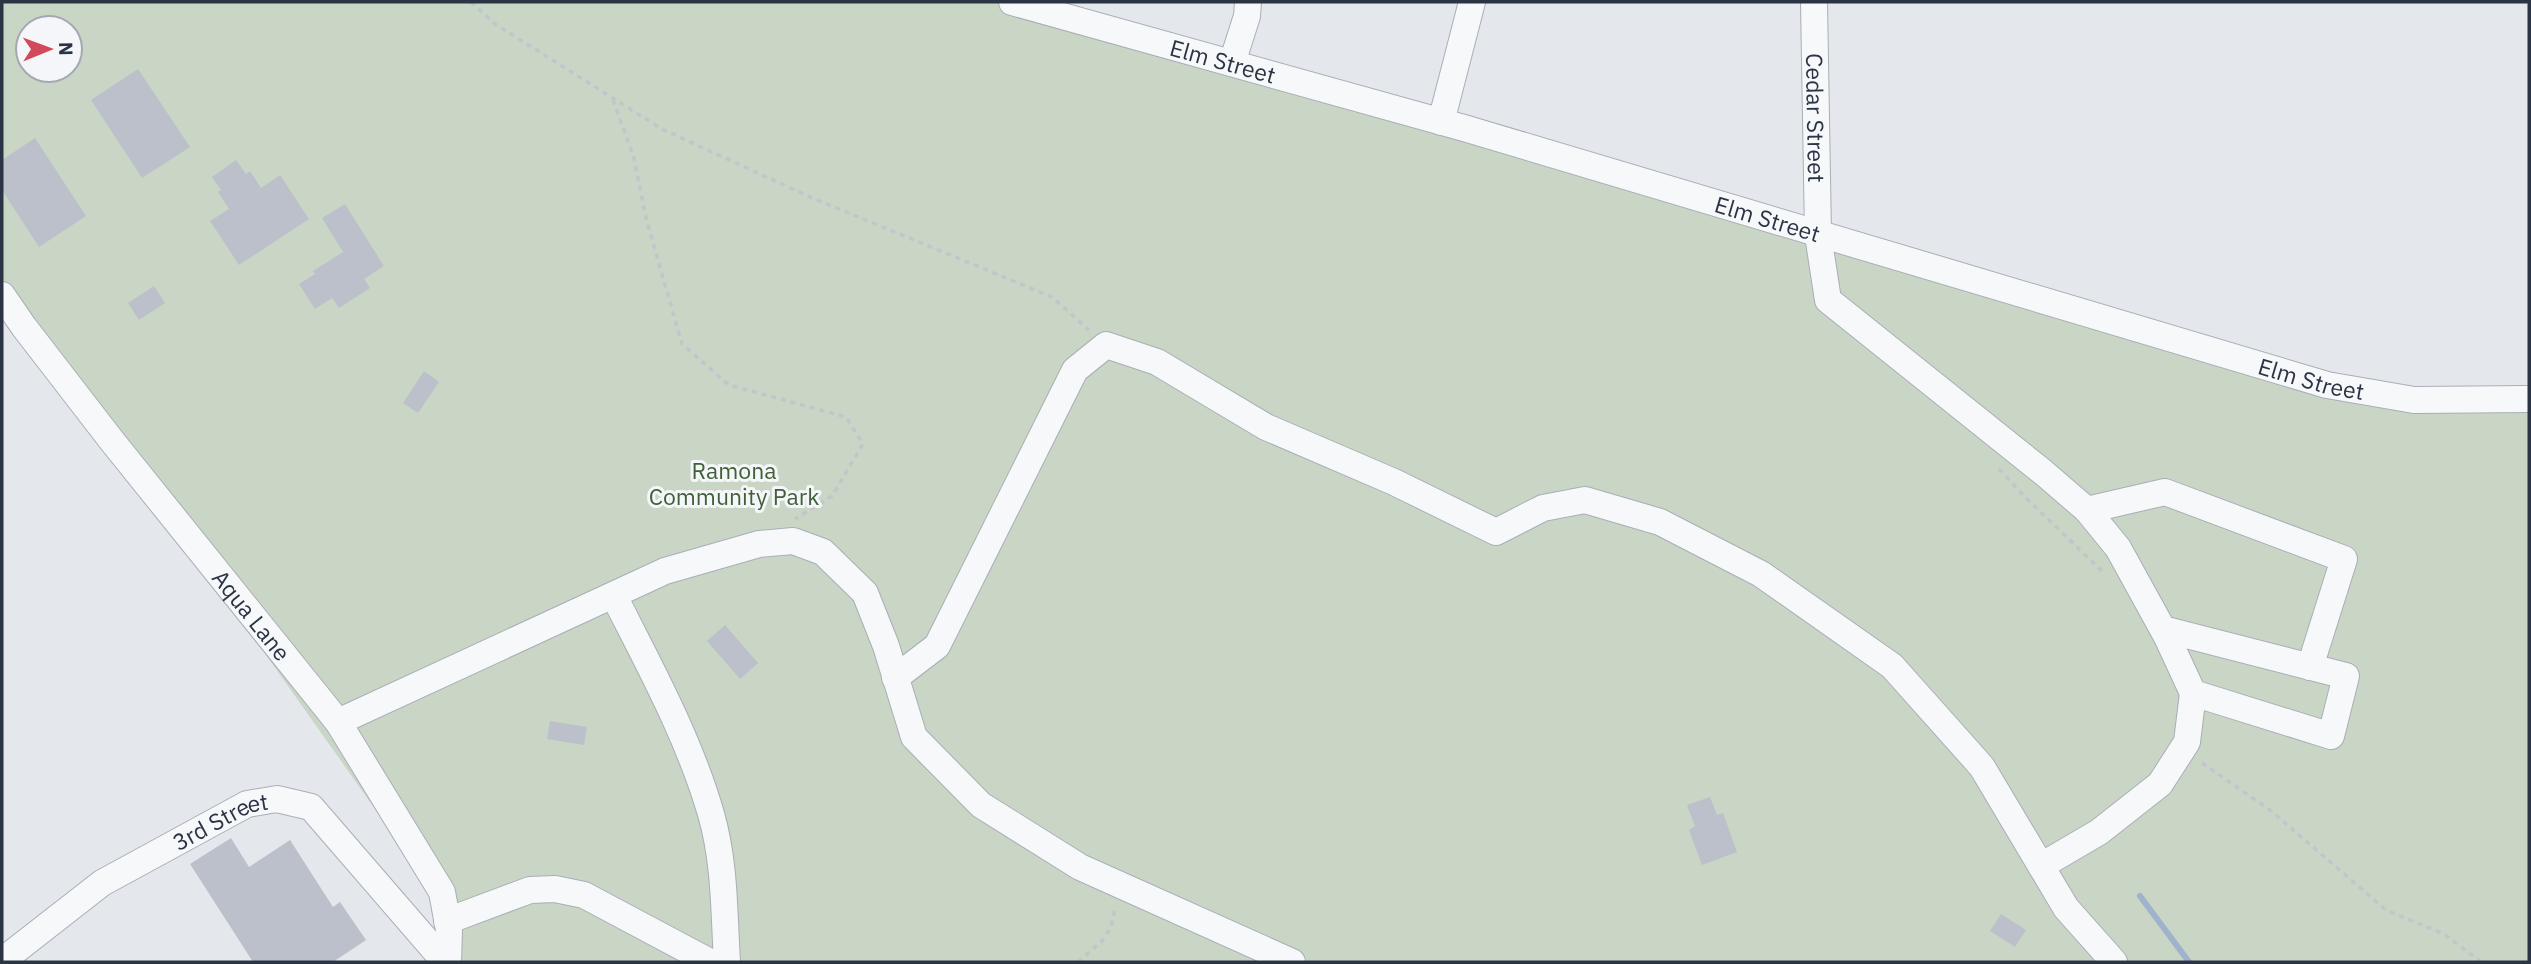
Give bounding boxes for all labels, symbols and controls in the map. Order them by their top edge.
north arrow [14,14,84,84]
street label: Elm Street [1167,32,1279,90]
text: N [54,42,78,56]
street label: Cedar Street [1800,53,1832,183]
street label: Elm Street [1711,189,1824,248]
street label: Elm Street [2255,350,2366,406]
park label: Ramona Community Park [649,455,819,511]
street label: Aqua Lane [206,563,298,667]
street label: 3rd Street [167,786,270,857]

